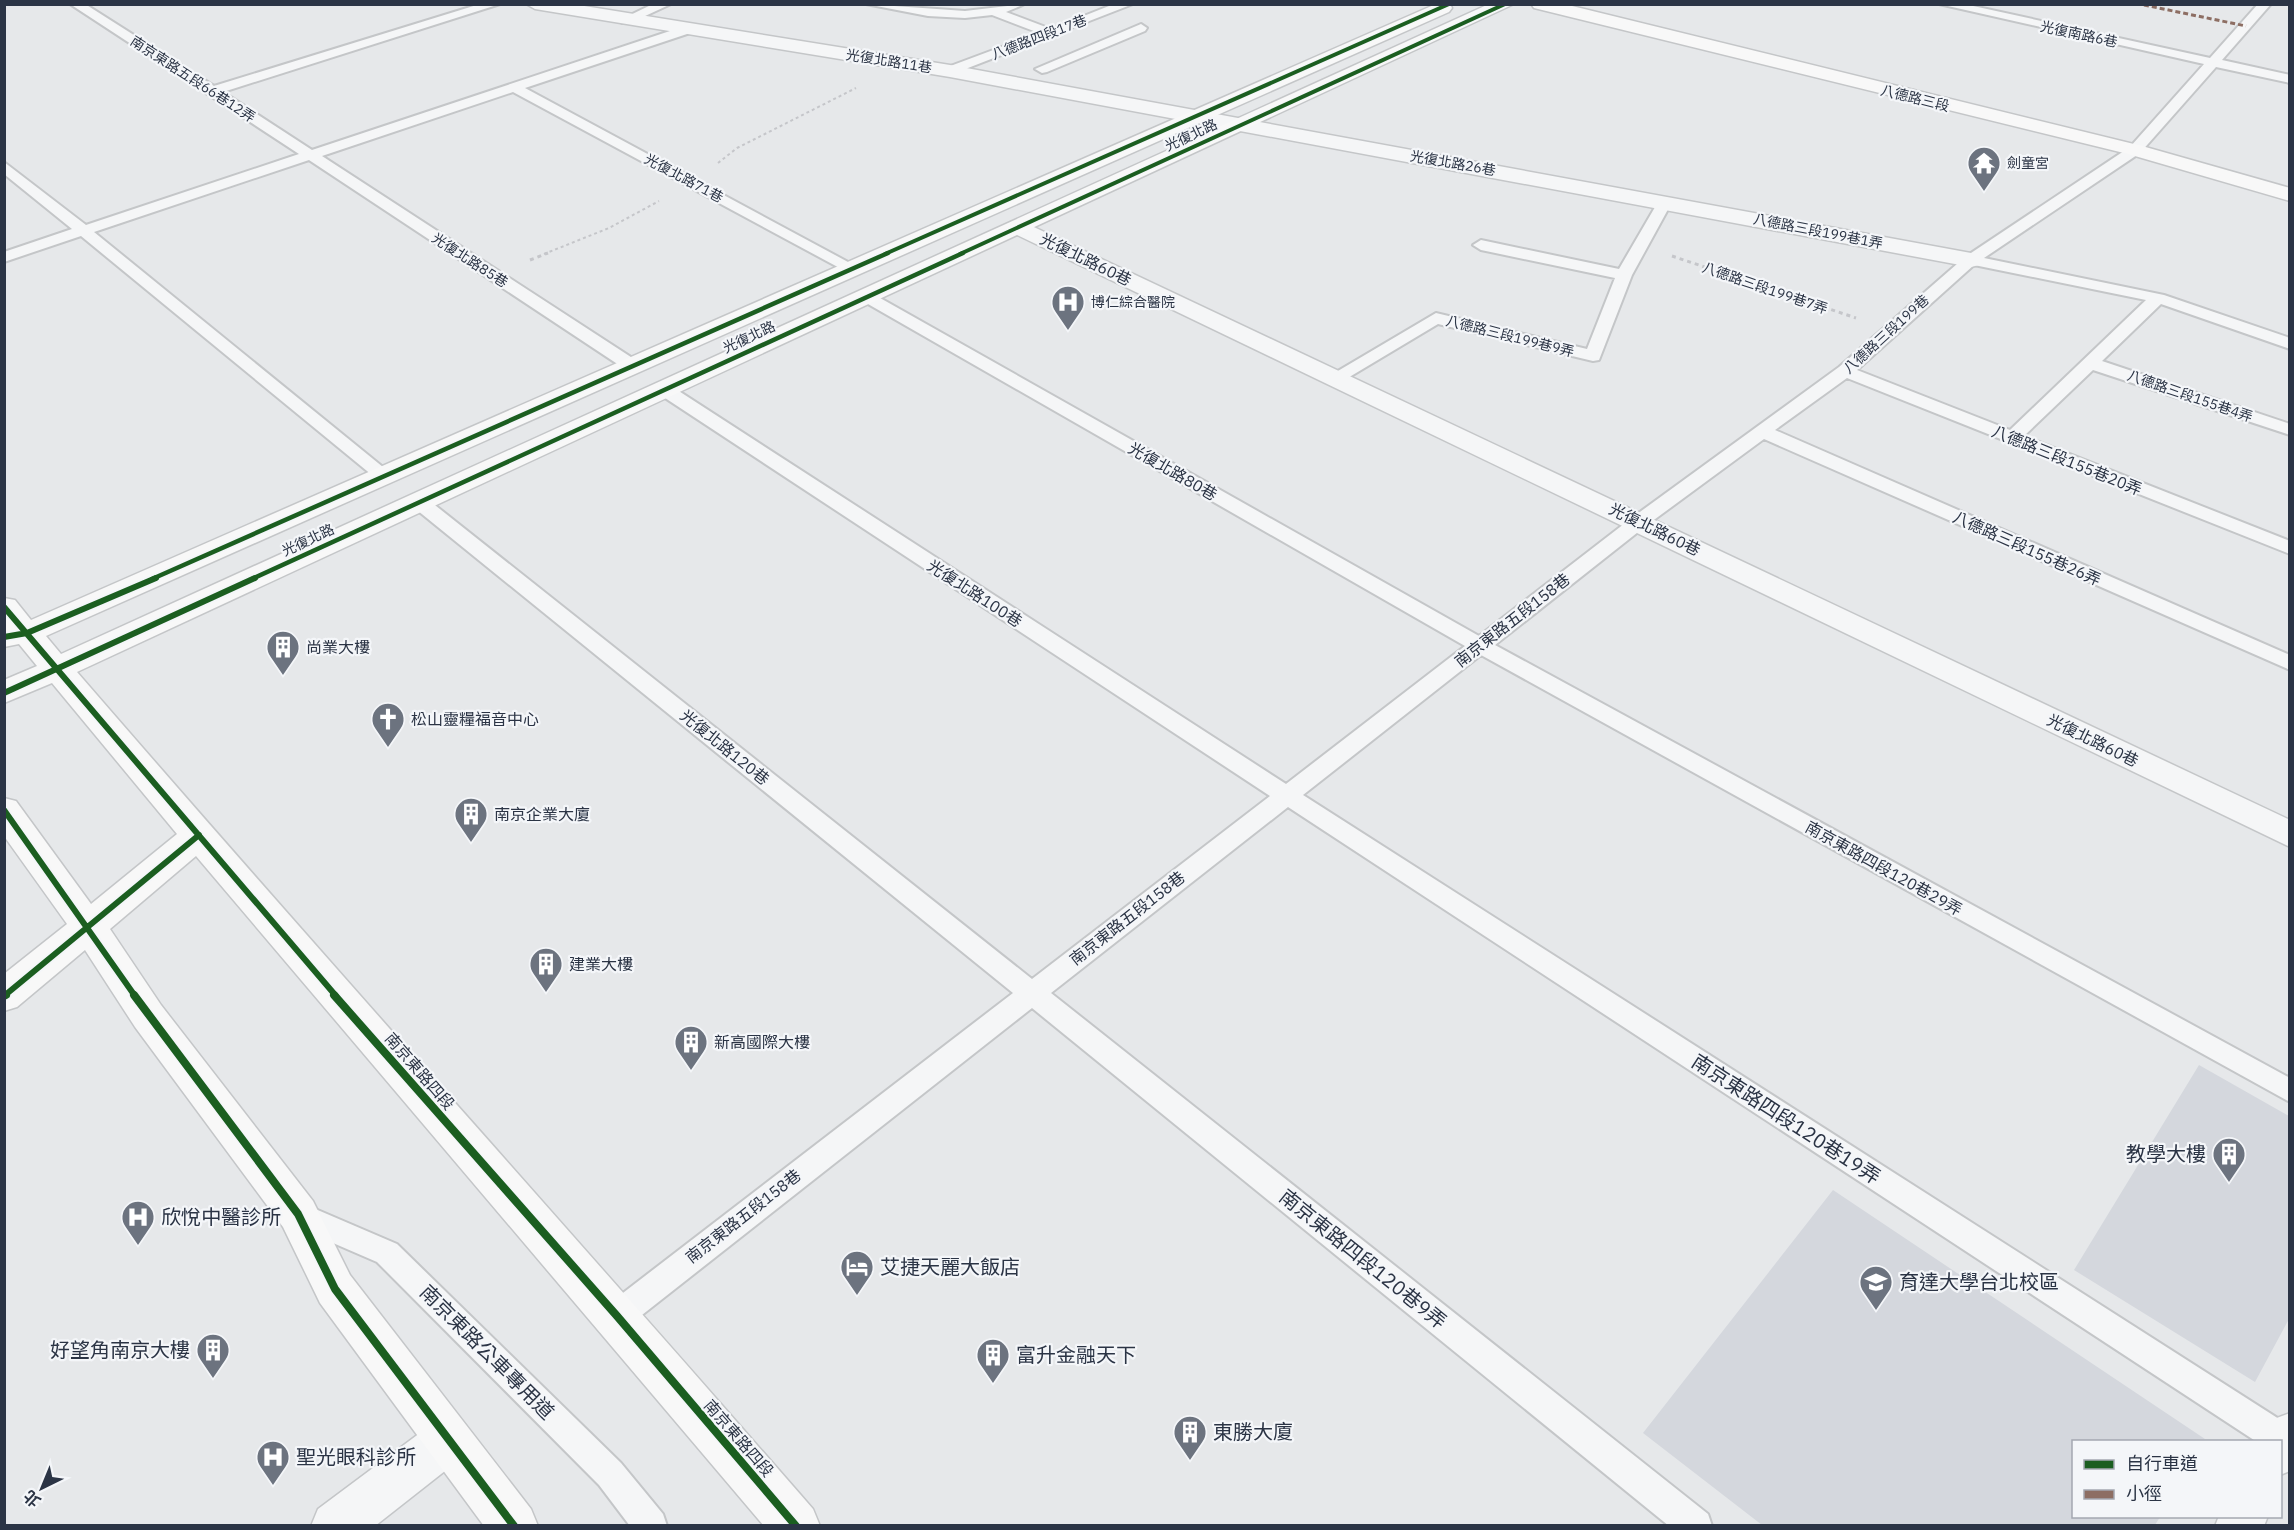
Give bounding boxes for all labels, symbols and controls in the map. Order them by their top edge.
street label: 八德路四段17巷 [989,11,1089,63]
street label: 光復南路6巷 [2039,17,2119,51]
street label: 南京東路五段66巷12弄 [127,32,259,126]
street label: 光復北路11巷 [845,45,933,77]
street label: 八德路三段 [1879,81,1951,115]
street label: 光復北路 [1162,115,1220,155]
temple icon: 劍童宮 [1966,145,2002,192]
street label: 光復北路26巷 [1409,147,1497,179]
street label: 光復北路71巷 [641,150,727,206]
place label: 劍童宮 [2007,154,2049,172]
street label: 八德路三段199巷1弄 [1752,210,1884,252]
street label: 光復北路60巷 [1037,228,1135,290]
street label: 光復北路85巷 [429,229,511,291]
street label: 八德路三段199巷7弄 [1700,258,1830,318]
hospital icon: 博仁綜合醫院 [1050,284,1086,331]
street label: 八德路三段199巷 [1839,291,1933,377]
place label: 博仁綜合醫院 [1091,293,1175,311]
street label: 八德路三段199巷9弄 [1444,311,1576,361]
street label: 光復北路 [720,317,778,357]
street label: 八德路三段155巷4弄 [2125,366,2255,426]
street label: 八德路三段155巷20弄 [1989,421,2145,499]
street label: 光復北路80巷 [1125,438,1221,504]
street label: 光復北路60巷 [1606,498,1704,560]
street label: 八德路三段155巷26弄 [1950,506,2104,590]
street label: 光復北路 [279,520,337,560]
street label: 光復北路100巷 [924,555,1026,631]
street label: 南京東路五段158巷 [1450,569,1574,671]
building icon: 尚業大樓 [265,629,301,676]
place label: 尚業大樓 [306,637,370,657]
church icon: 松山靈糧福音中心 [370,701,406,748]
street label: 光復北路120巷 [676,705,774,789]
place label: 松山靈糧福音中心 [411,709,539,729]
street label: 光復北路60巷 [2044,709,2142,771]
building icon: 南京企業大廈 [453,796,489,843]
place label: 南京企業大廈 [494,804,590,824]
street label: 南京東路四段120巷29弄 [1802,817,1966,919]
street label: 南京東路五段158巷 [1065,867,1189,969]
building icon: 建業大樓 [528,946,564,993]
place label: 建業大樓 [569,954,633,974]
building icon: 新高國際大樓 [673,1024,709,1071]
street label: 南京東路四段 [381,1028,459,1114]
place label: 新高國際大樓 [714,1032,810,1052]
street label: 南京東路四段120巷19弄 [1687,1047,1886,1190]
building icon: 教學大樓 [2211,1136,2247,1183]
place label: 教學大樓 [2126,1140,2206,1167]
street label: 南京東路五段158巷 [681,1165,805,1267]
street label: 南京東路四段120巷9弄 [1274,1183,1453,1335]
hospital icon: 欣悅中醫診所 [120,1199,156,1246]
place label: 欣悅中醫診所 [161,1203,281,1230]
hotel icon: 艾捷天麗大飯店 [839,1249,875,1296]
place label: 艾捷天麗大飯店 [880,1253,1020,1280]
school or university icon: 育達大學台北校區 [1858,1264,1894,1311]
place label: 育達大學台北校區 [1899,1268,2059,1295]
street label: 南京東路公車專用道 [414,1278,561,1425]
building icon: 好望角南京大樓 [195,1332,231,1379]
place label: 好望角南京大樓 [50,1336,190,1363]
building icon: 富升金融天下 [975,1337,1011,1384]
place label: 富升金融天下 [1016,1341,1136,1368]
street label: 南京東路四段 [700,1395,778,1481]
building icon: 東勝大廈 [1172,1414,1208,1461]
place label: 東勝大廈 [1213,1418,1293,1445]
hospital icon: 聖光眼科診所 [255,1439,291,1486]
legend [2072,1440,2282,1518]
place label: 聖光眼科診所 [296,1443,416,1470]
text: 自行車道 [2126,1452,2198,1475]
north arrow [12,1458,72,1518]
text: 小徑 [2126,1482,2162,1505]
text: 北 [19,1486,44,1512]

